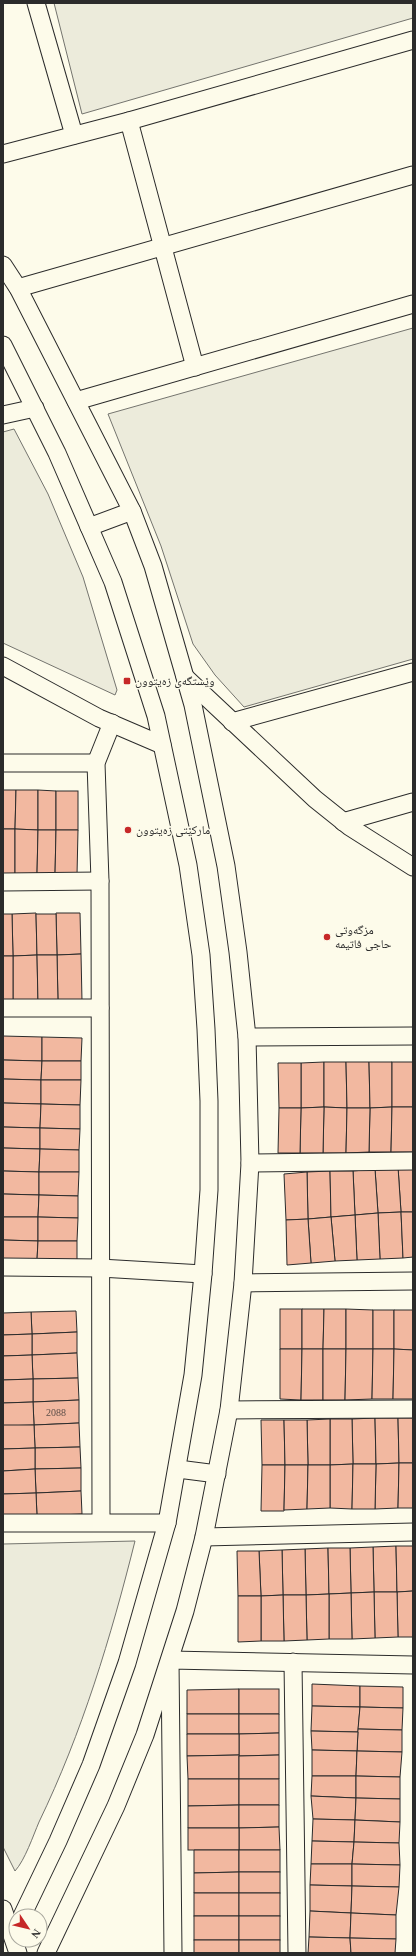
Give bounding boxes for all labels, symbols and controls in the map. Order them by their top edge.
place label: وێستگەی زەیتوون [135,674,215,688]
marker: وێستگەی زەیتوون [122,676,132,686]
place label: مارکێتی زەیتوون [136,823,210,837]
marker: مارکێتی زەیتوون [123,825,133,835]
place label: مزگەوتی حاجی فاتیمە [335,923,392,951]
marker: مزگەوتی حاجی فاتیمە [322,932,332,942]
house number: 2088 [46,1407,66,1418]
north arrow [8,1908,48,1948]
text: N [29,1927,43,1940]

